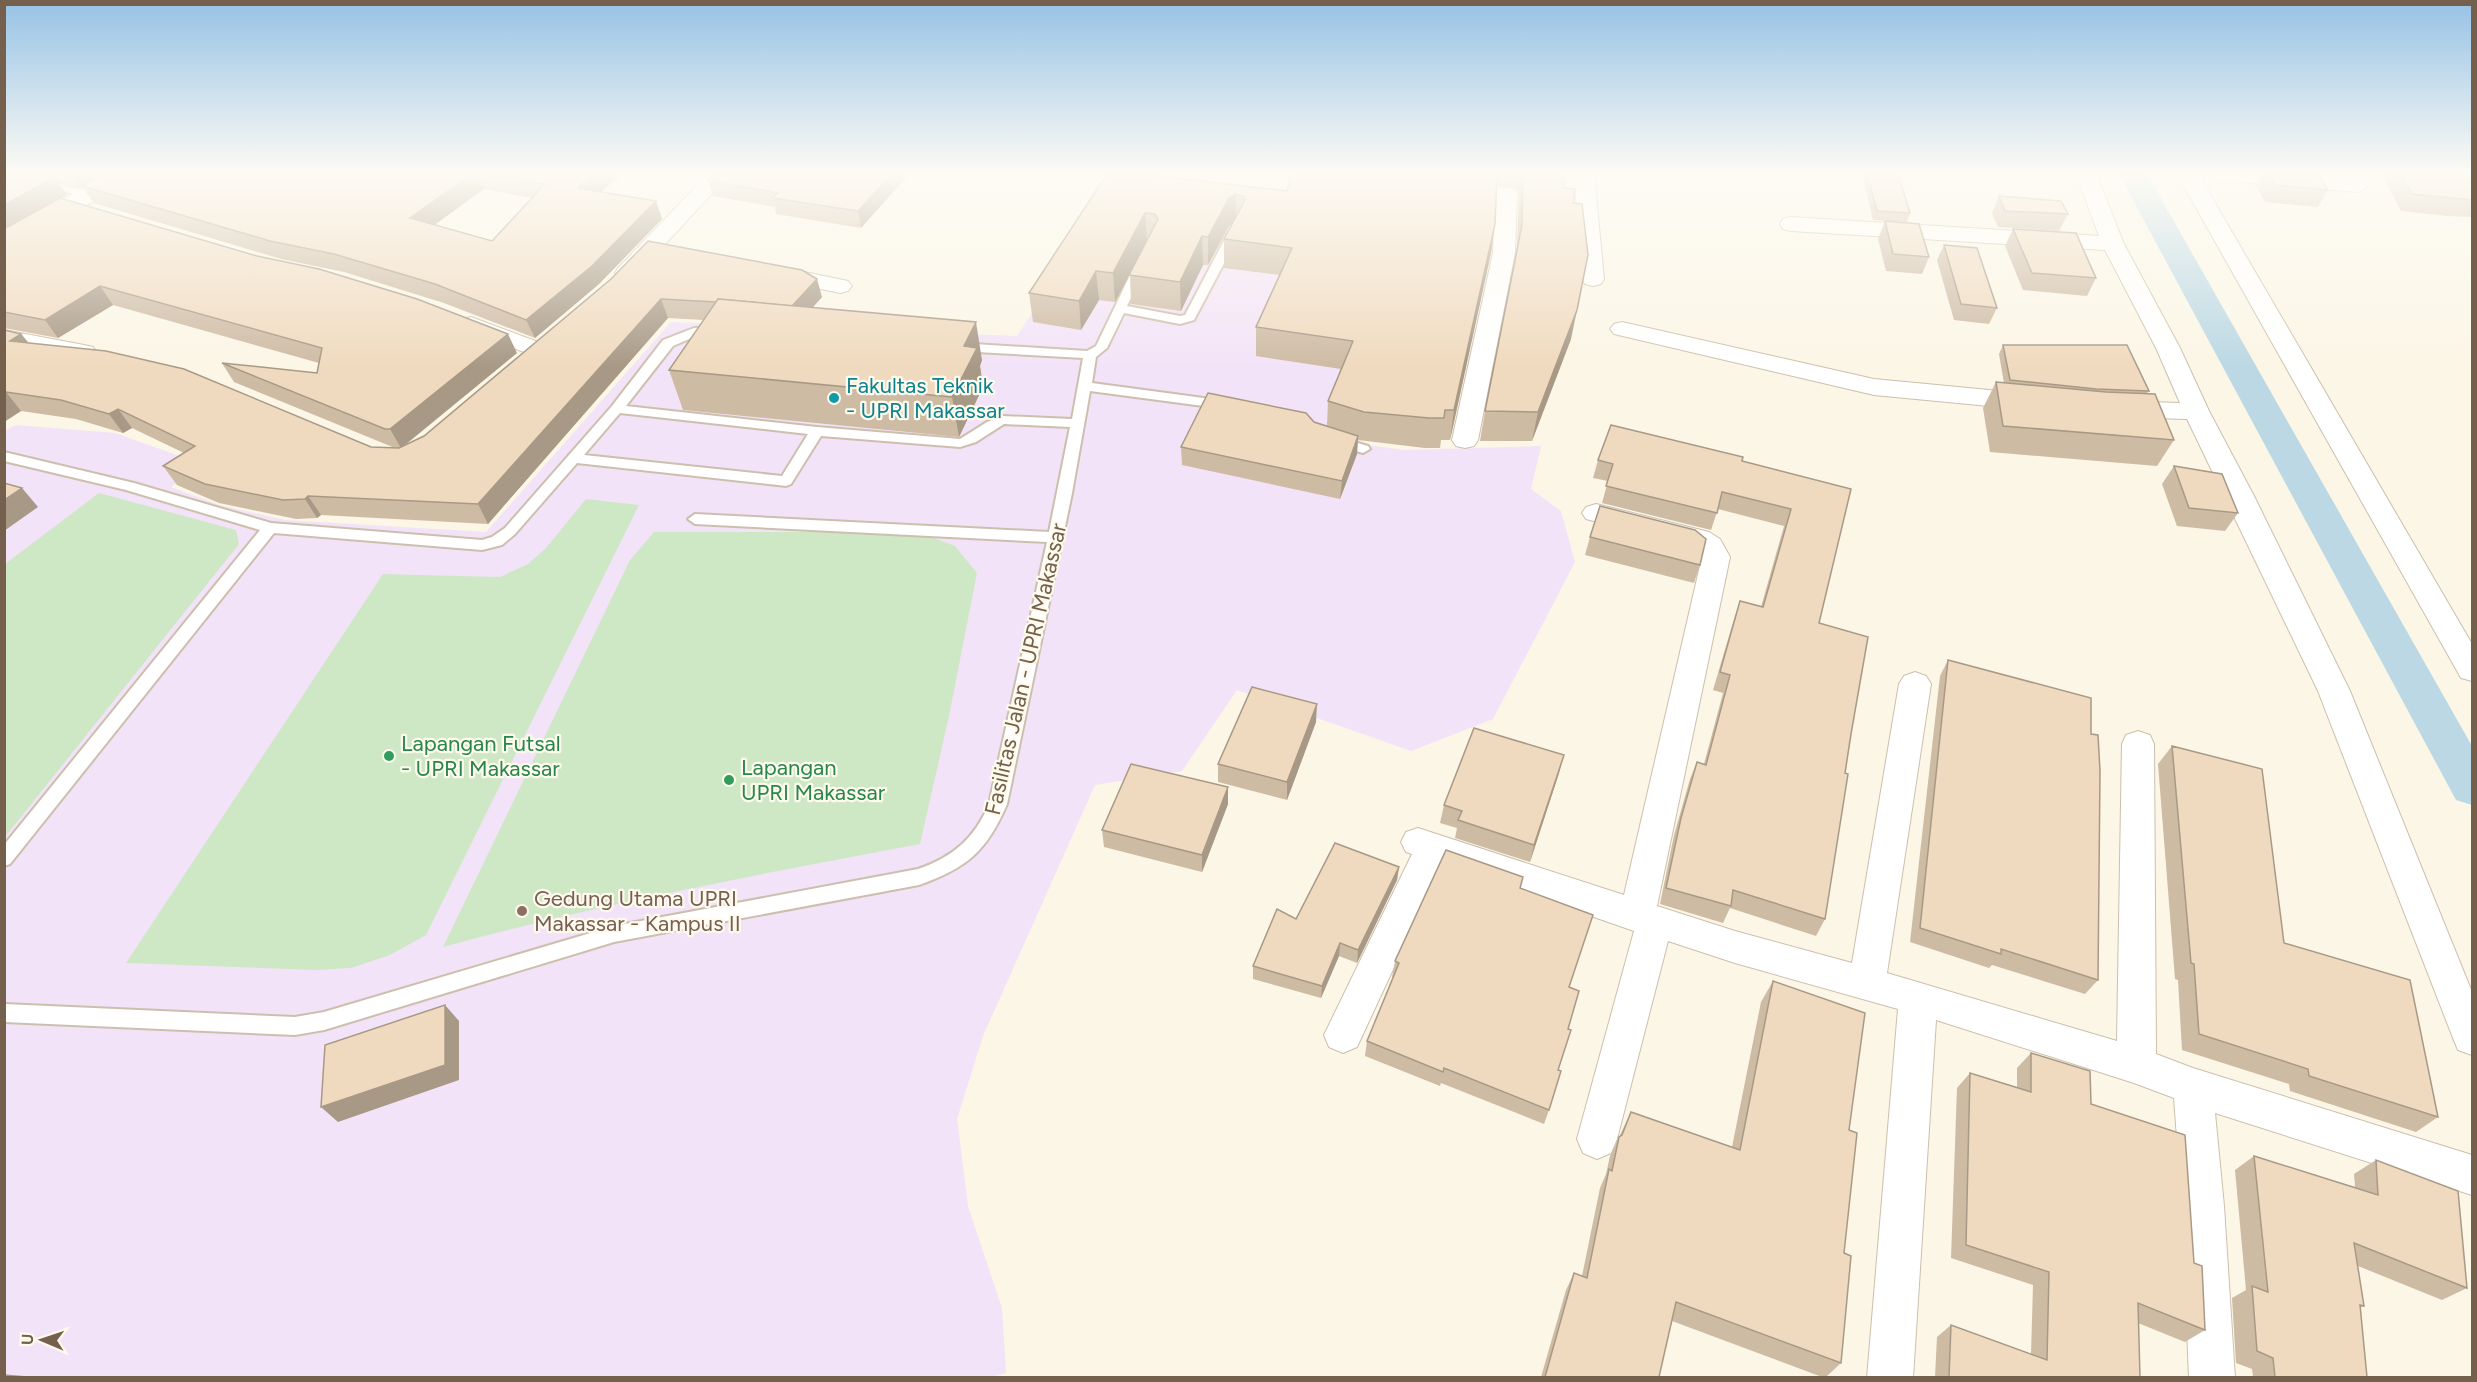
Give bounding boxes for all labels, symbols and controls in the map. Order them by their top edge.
place label: Fakultas Teknik - UPRI Makassar [846,372,1005,424]
marker: Fakultas Teknik - UPRI Makassar [827,391,841,405]
street label: Fasilitas Jalan - UPRI Makassar [979,520,1072,818]
place label: Lapangan Futsal - UPRI Makassar [401,730,561,782]
marker: Lapangan Futsal - UPRI Makassar [382,749,396,763]
place label: Lapangan UPRI Makassar [741,754,886,806]
marker: Lapangan UPRI Makassar [722,773,736,787]
place label: Gedung Utama UPRI Makassar - Kampus II [534,885,741,937]
marker: Gedung Utama UPRI Makassar - Kampus II [515,904,529,918]
north arrow [12,1310,72,1370]
text: U [18,1334,37,1345]

